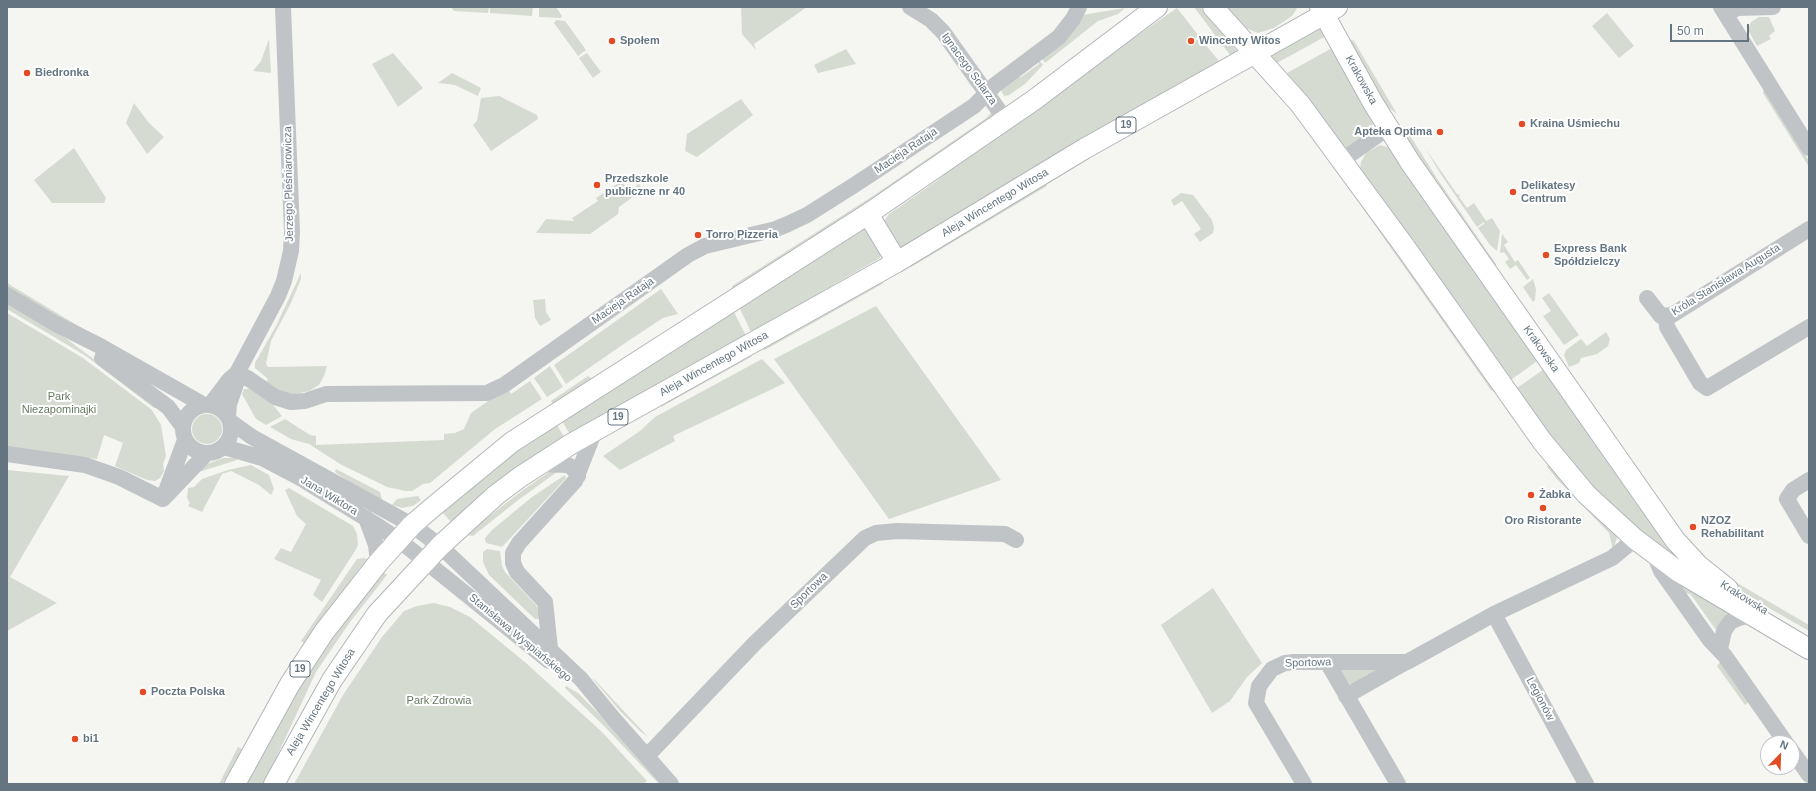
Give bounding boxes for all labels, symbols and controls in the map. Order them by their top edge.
scale bar [1672,16,1751,42]
text: 50 m [1677,24,1704,38]
street label: Ignacego Solarza [938,30,1000,108]
place label: Społem [620,34,660,48]
place label: Wincenty Witos [1199,34,1281,48]
marker: Społem [607,36,617,46]
marker: Wincenty Witos [1186,36,1196,46]
street label: Krakowska [1342,53,1380,107]
place label: Biedronka [35,66,89,80]
marker: Biedronka [22,68,32,78]
road number: 19 [1116,117,1136,133]
place label: Kraina Uśmiechu [1530,117,1620,131]
marker: Kraina Uśmiechu [1517,119,1527,129]
street label: Macieja Rataja [872,125,940,177]
place label: Apteka Optima [1354,125,1432,139]
street label: Jerzego Pleśniarowicza [281,126,297,242]
marker: Apteka Optima [1435,127,1445,137]
street label: Aleja Wincentego Witosa [939,166,1051,240]
place label: Przedszkole publiczne nr 40 [605,172,685,198]
place label: Delikatesy Centrum [1521,179,1575,205]
marker: Przedszkole publiczne nr 40 [592,180,602,190]
marker: Delikatesy Centrum [1508,187,1518,197]
place label: Torro Pizzeria [706,228,778,242]
marker: Torro Pizzeria [693,230,703,240]
street label: Króla Stanisława Augusta [1669,241,1783,319]
place label: Express Bank Spółdzielczy [1554,242,1627,268]
marker: Express Bank Spółdzielczy [1541,250,1551,260]
street label: Macieja Rataja [589,275,657,327]
street label: Krakowska [1520,323,1562,375]
street label: Aleja Wincentego Witosa [657,329,771,399]
park label: Park Niezapominajki [22,390,96,416]
road number: 19 [608,409,628,425]
street label: Jana Wiktora [298,474,360,518]
place label: Żabka [1539,488,1571,502]
marker: Żabka [1526,490,1536,500]
marker: Oro Ristorante [1538,503,1548,513]
place label: Oro Ristorante [1504,514,1582,528]
place label: NZOZ Rehabilitant [1701,514,1764,540]
marker: NZOZ Rehabilitant [1688,522,1698,532]
street label: Sportowa [788,570,830,612]
street label: Krakowska [1718,578,1770,618]
street label: Stanisława Wyspiańskiego [466,591,574,685]
street label: Aleja Wincentego Witosa [284,646,358,758]
street label: Sportowa [1285,656,1331,670]
road number: 19 [290,661,310,677]
street label: Legionów [1523,675,1557,723]
place label: Poczta Polska [151,685,225,699]
marker: Poczta Polska [138,687,148,697]
park label: Park Zdrowia [407,694,471,708]
place label: bi1 [83,732,99,746]
marker: bi1 [70,734,80,744]
north arrow [1760,735,1800,775]
text: N [1778,738,1790,752]

